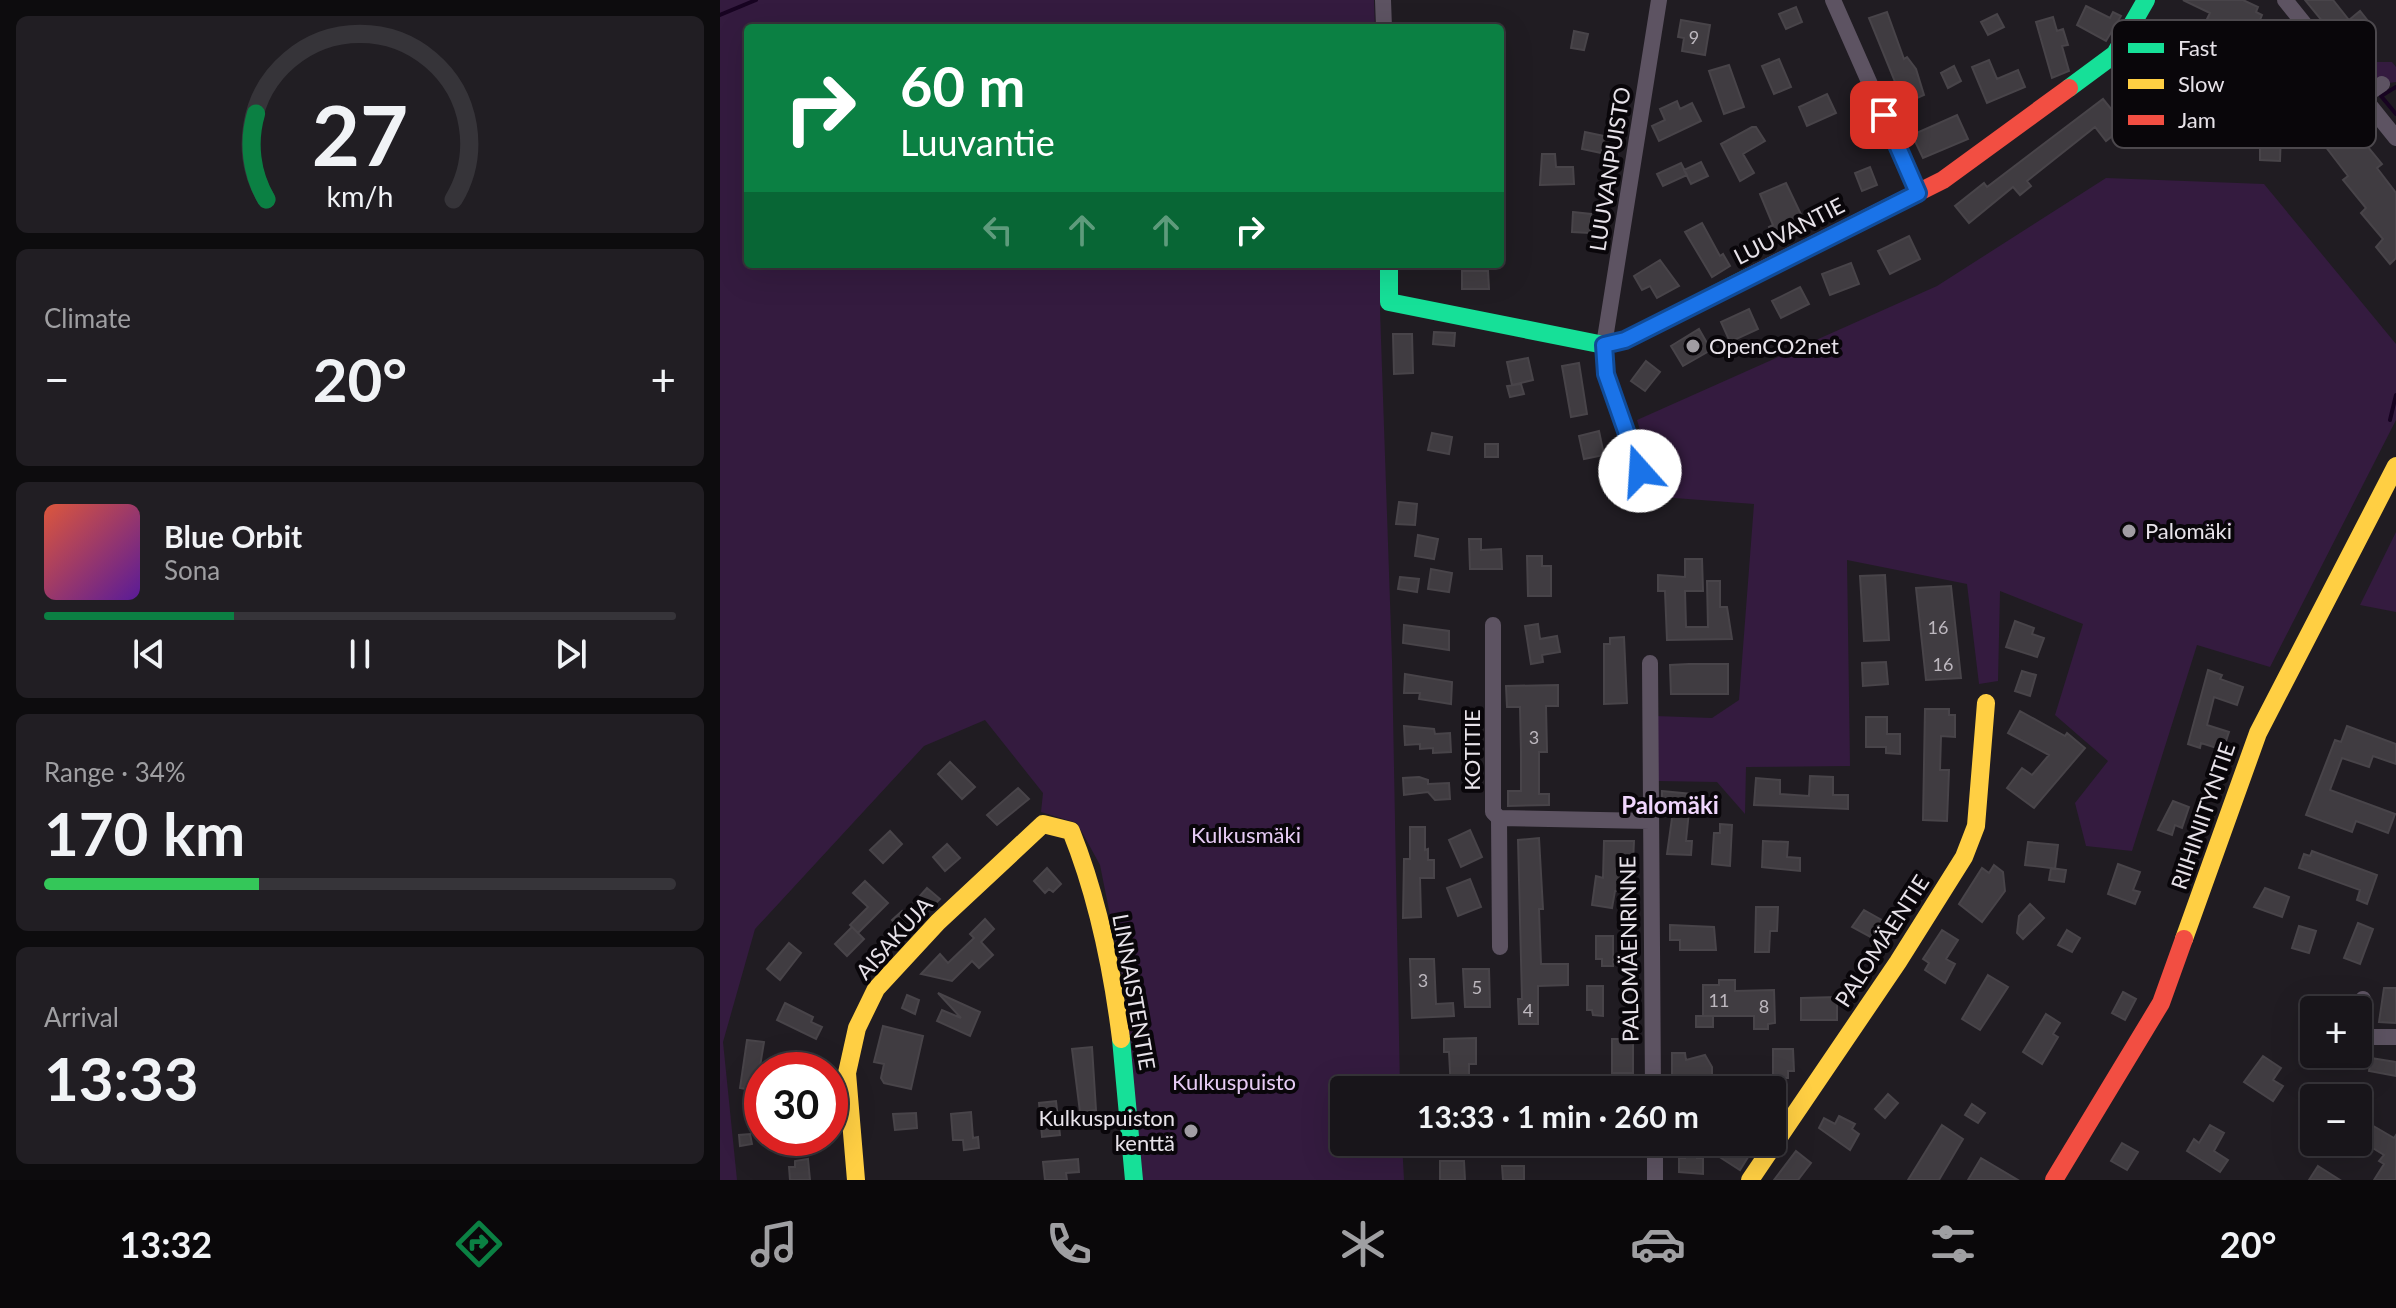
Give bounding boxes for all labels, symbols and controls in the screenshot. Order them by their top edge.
legend [2112,20,2376,148]
house number: 9 [1689,26,1699,48]
text: Fast [2178,34,2217,61]
text: 60 m [900,52,1025,119]
icon: right [768,56,872,160]
text: Slow [2178,70,2225,97]
pin [1850,81,1918,149]
text: 27 [312,84,408,184]
street label: LUUVANPUISTO [1583,85,1636,253]
icon: arrive [1862,93,1906,137]
text: Jam [2178,106,2216,133]
text: Luuvantie [900,120,1055,164]
text: km/h [327,180,393,214]
street label: LUUVANTIE [1729,191,1849,270]
icon: left [976,208,1020,252]
icon: ahead [1060,208,1104,252]
icon: ahead [1144,208,1188,252]
icon: right [1228,208,1272,252]
text: Climate [44,302,131,334]
place label: OpenCO2net [1709,332,1839,359]
marker: OpenCO2net [1684,337,1702,355]
text: 20° [313,343,407,415]
text: − [44,353,70,405]
text: + [650,353,676,405]
position arrow [1598,429,1682,513]
place label: Palomäki [2145,517,2232,544]
text: Blue Orbit [164,518,302,554]
marker: Palomäki [2120,522,2138,540]
text: Sona [164,554,220,586]
house number: 16 [1928,616,1948,638]
icon: previous [127,632,171,676]
icon: pause [338,632,382,676]
icon: next [549,632,593,676]
house number: 16 [1933,653,1953,675]
street label: KOTITIE [1458,709,1485,791]
house number: 3 [1529,726,1539,748]
street label: RIIHINIITYNTIE [2165,739,2240,893]
text: Range · 34% [44,756,186,788]
district label: Palomäki [1621,790,1719,819]
text: 170 km [44,797,245,869]
park label: Kulkusmäki [1191,821,1301,848]
street label: PALOMÄENRINNE [1613,856,1644,1042]
street label: PALOMÄENTIE [1829,870,1934,1012]
street label: AISAKUJA [850,891,938,985]
street label: LINNAISTENTIE [1107,912,1162,1072]
house number: 3 [1418,969,1428,991]
house number: 5 [1472,976,1482,998]
house number: 11 [1709,989,1729,1011]
house number: 8 [1759,995,1769,1017]
map controls [2300,996,2372,1156]
button: + [2300,996,2372,1068]
house number: 4 [1523,999,1533,1021]
text: Arrival [44,1001,119,1033]
text: 13:33 [44,1042,199,1114]
speed limit sign: 30 [744,1052,848,1156]
park label: Kulkuspuisto [1172,1068,1296,1095]
button: − [2300,1084,2372,1156]
text: 13:33 · 1 min · 260 m [1417,1098,1699,1134]
place label: Kulkuspuiston kenttä [1039,1104,1175,1156]
marker: Kulkuspuiston kenttä [1182,1122,1200,1140]
icon: directions [451,1216,507,1272]
icon: music [746,1216,802,1272]
icon: phone [1041,1216,1097,1272]
icon: climate [1335,1216,1391,1272]
icon: car [1630,1216,1686,1272]
icon: filters [1925,1216,1981,1272]
text: 13:32 [119,1222,212,1266]
text: 20° [2220,1222,2276,1266]

